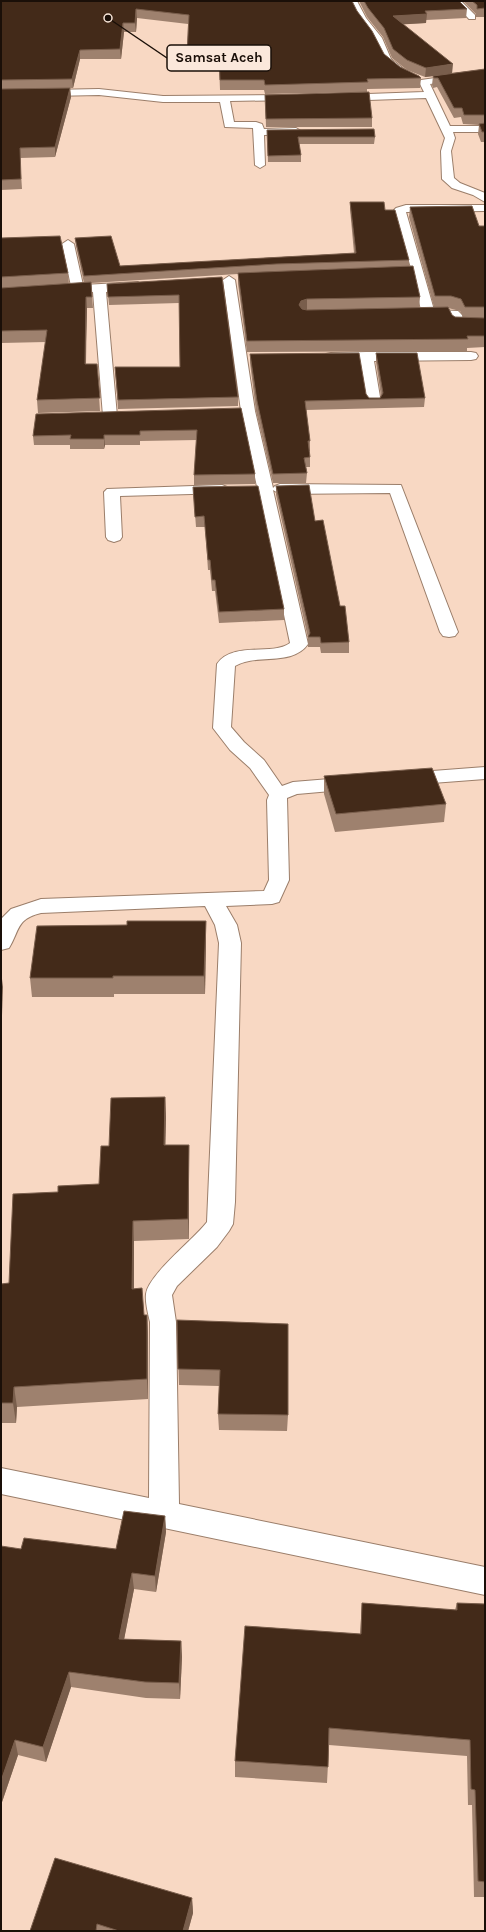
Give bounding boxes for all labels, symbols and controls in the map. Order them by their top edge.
callout: Samsat Aceh [167,45,271,71]
text: Samsat Aceh [175,49,263,66]

